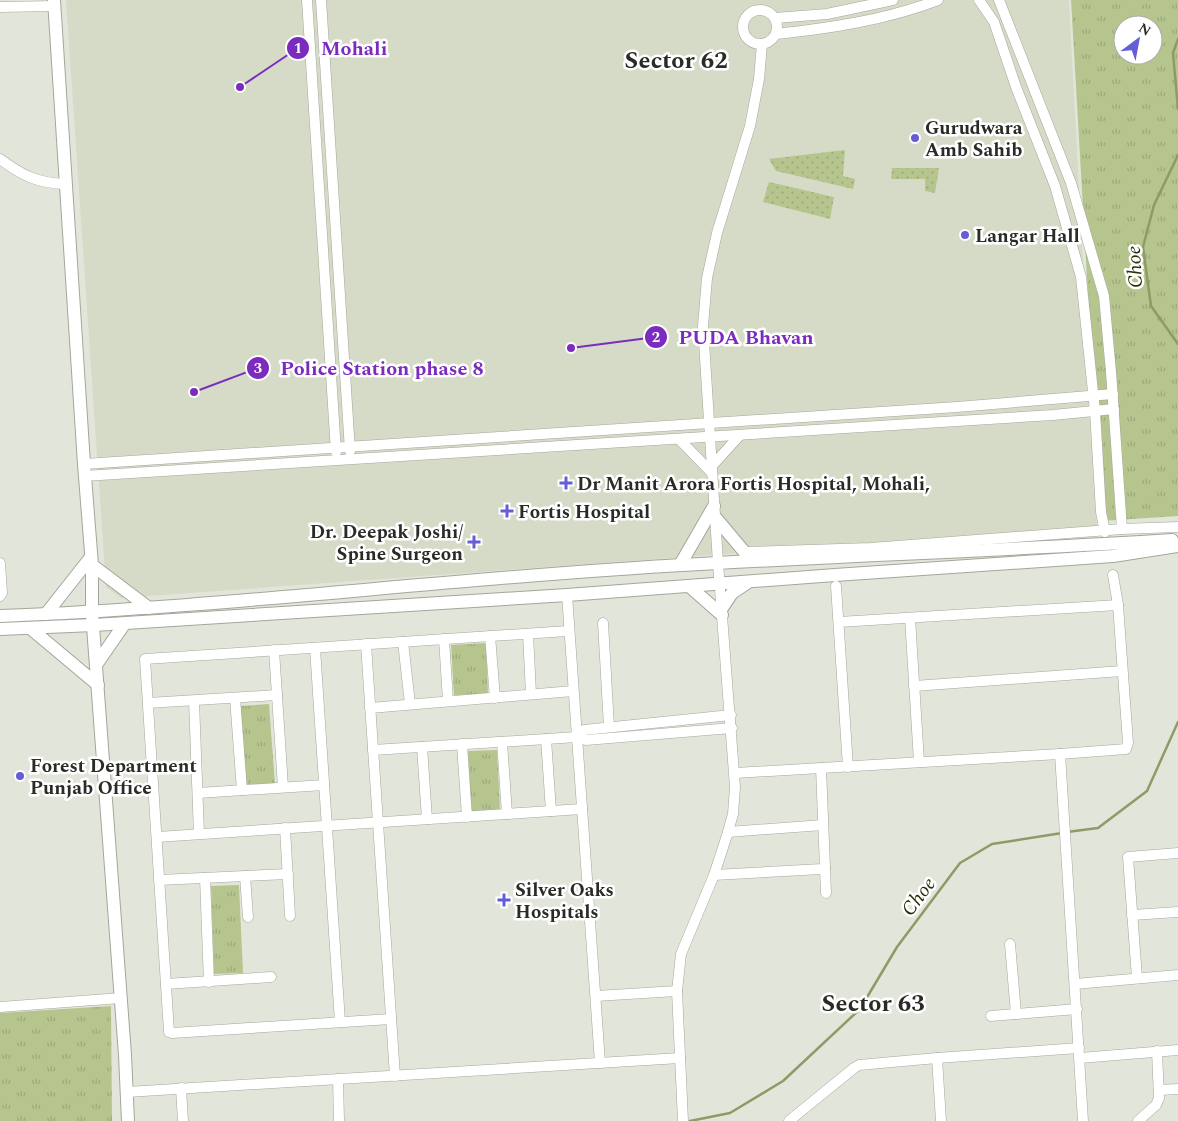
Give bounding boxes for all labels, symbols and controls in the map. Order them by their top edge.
north arrow [1113,15,1163,65]
text: N [1134,17,1155,41]
callout: Mohali [286,30,398,65]
text: Mohali [321,34,387,64]
text: 1 [294,37,302,60]
district label: Sector 62 [624,43,728,79]
place label: Gurudwara Amb Sahib [925,114,1023,165]
marker: Gurudwara Amb Sahib [909,132,921,144]
place label: Langar Hall [975,222,1080,251]
marker: Langar Hall [959,229,971,241]
water label: Choe [1119,245,1151,289]
callout: PUDA Bhavan [644,319,824,354]
text: PUDA Bhavan [678,323,814,353]
text: 2 [652,326,660,349]
callout: Police Station phase 8 [246,350,494,385]
text: Police Station phase 8 [280,354,484,384]
text: 3 [254,357,262,380]
place label: Dr Manit Arora Fortis Hospital, Mohali, [577,470,930,499]
marker: Dr Manit Arora Fortis Hospital, Mohali, [559,476,573,490]
place label: Fortis Hospital [518,498,650,527]
marker: Fortis Hospital [500,504,514,518]
place label: Dr. Deepak Joshi/ Spine Surgeon [310,518,463,569]
marker: Dr. Deepak Joshi/ Spine Surgeon [467,535,481,549]
place label: Forest Department Punjab Office [30,752,197,803]
marker: Forest Department Punjab Office [14,770,26,782]
water label: Choe [894,871,944,923]
place label: Silver Oaks Hospitals [515,876,614,927]
marker: Silver Oaks Hospitals [497,893,511,907]
district label: Sector 63 [821,986,925,1022]

